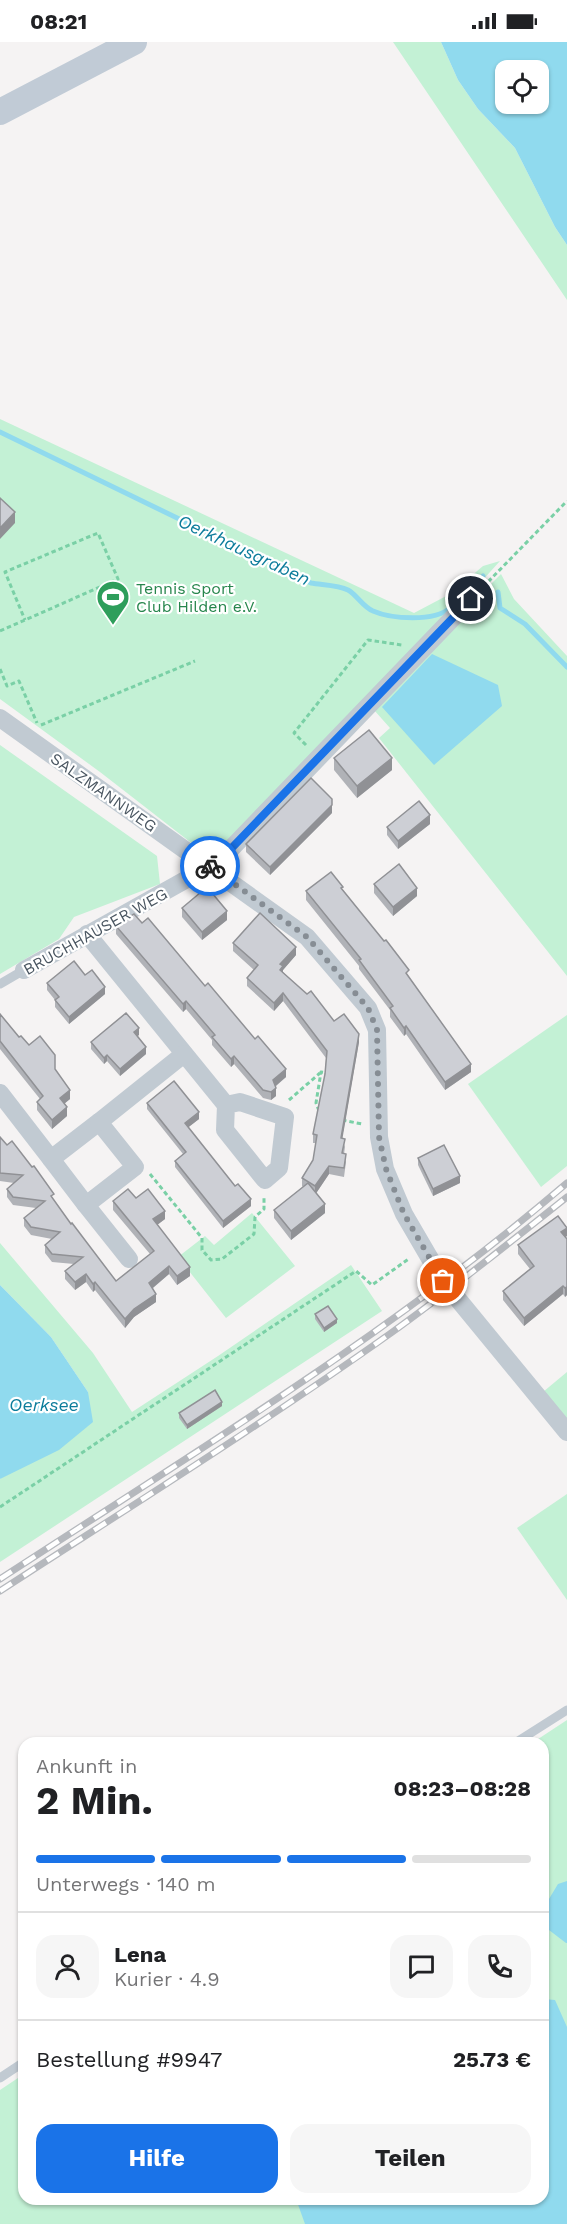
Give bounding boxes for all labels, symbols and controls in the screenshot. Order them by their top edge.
text: 08:21 [30,9,87,34]
map controls [495,60,549,114]
button: locate [495,60,549,114]
water label: Oerkhausgraben [175,510,314,589]
pin [445,573,496,624]
sports icon: Tennis Sport Club Hilden e.V. [95,579,131,626]
place label: Tennis Sport Club Hilden e.V. [136,579,257,616]
icon: home [454,582,487,615]
street label: SALZMANNWEG [47,749,160,836]
courier [180,836,240,896]
icon: bike [194,850,227,883]
street label: BRUCHHAUSER WEG [20,884,170,979]
pin [417,1255,468,1306]
icon: bag [426,1264,459,1297]
water label: Oerksee [9,1394,79,1415]
text: Ankunft in [36,1754,137,1778]
text: 08:23–08:28 [393,1776,531,1801]
text: 2 Min. [36,1778,153,1823]
text: Unterwegs · 140 m [36,1872,216,1896]
button: person [36,1935,99,1998]
button: chat [390,1935,453,1998]
button: phone [468,1935,531,1998]
text: Lena [114,1942,166,1967]
text: Kurier · 4.9 [114,1967,220,1991]
text: Bestellung #9947 [36,2047,222,2072]
text: 25.73 € [453,2047,531,2072]
button: Hilfe [36,2124,278,2193]
button: Teilen [290,2124,531,2193]

